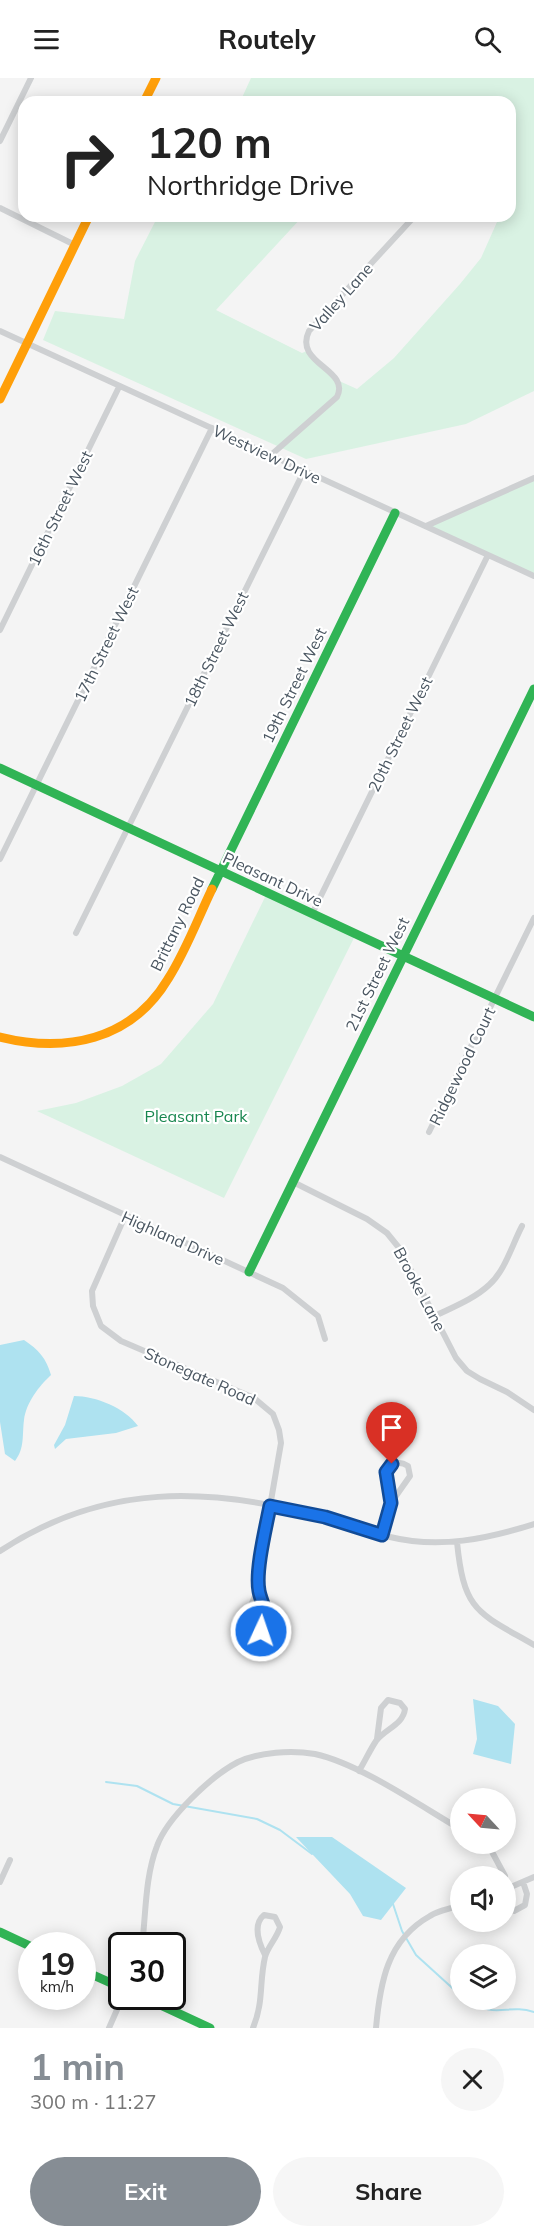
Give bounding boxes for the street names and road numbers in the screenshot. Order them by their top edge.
street label: Valley Lane [305,259,377,335]
street label: Westview Drive [210,420,324,488]
street label: 16th Street West [23,447,97,569]
street label: 17th Street West [69,583,143,705]
street label: 18th Street West [179,588,253,710]
street label: 19th Street West [257,624,331,746]
street label: 20th Street West [363,673,437,795]
street label: Pleasant Drive [220,847,326,911]
street label: Brittany Road [146,874,208,974]
street label: 21st Street West [341,913,413,1034]
street label: Ridgewood Court [425,1003,499,1128]
street label: Highland Drive [119,1206,227,1270]
street label: Brooke Lane [390,1244,450,1334]
street label: Stonegate Road [141,1343,259,1409]

